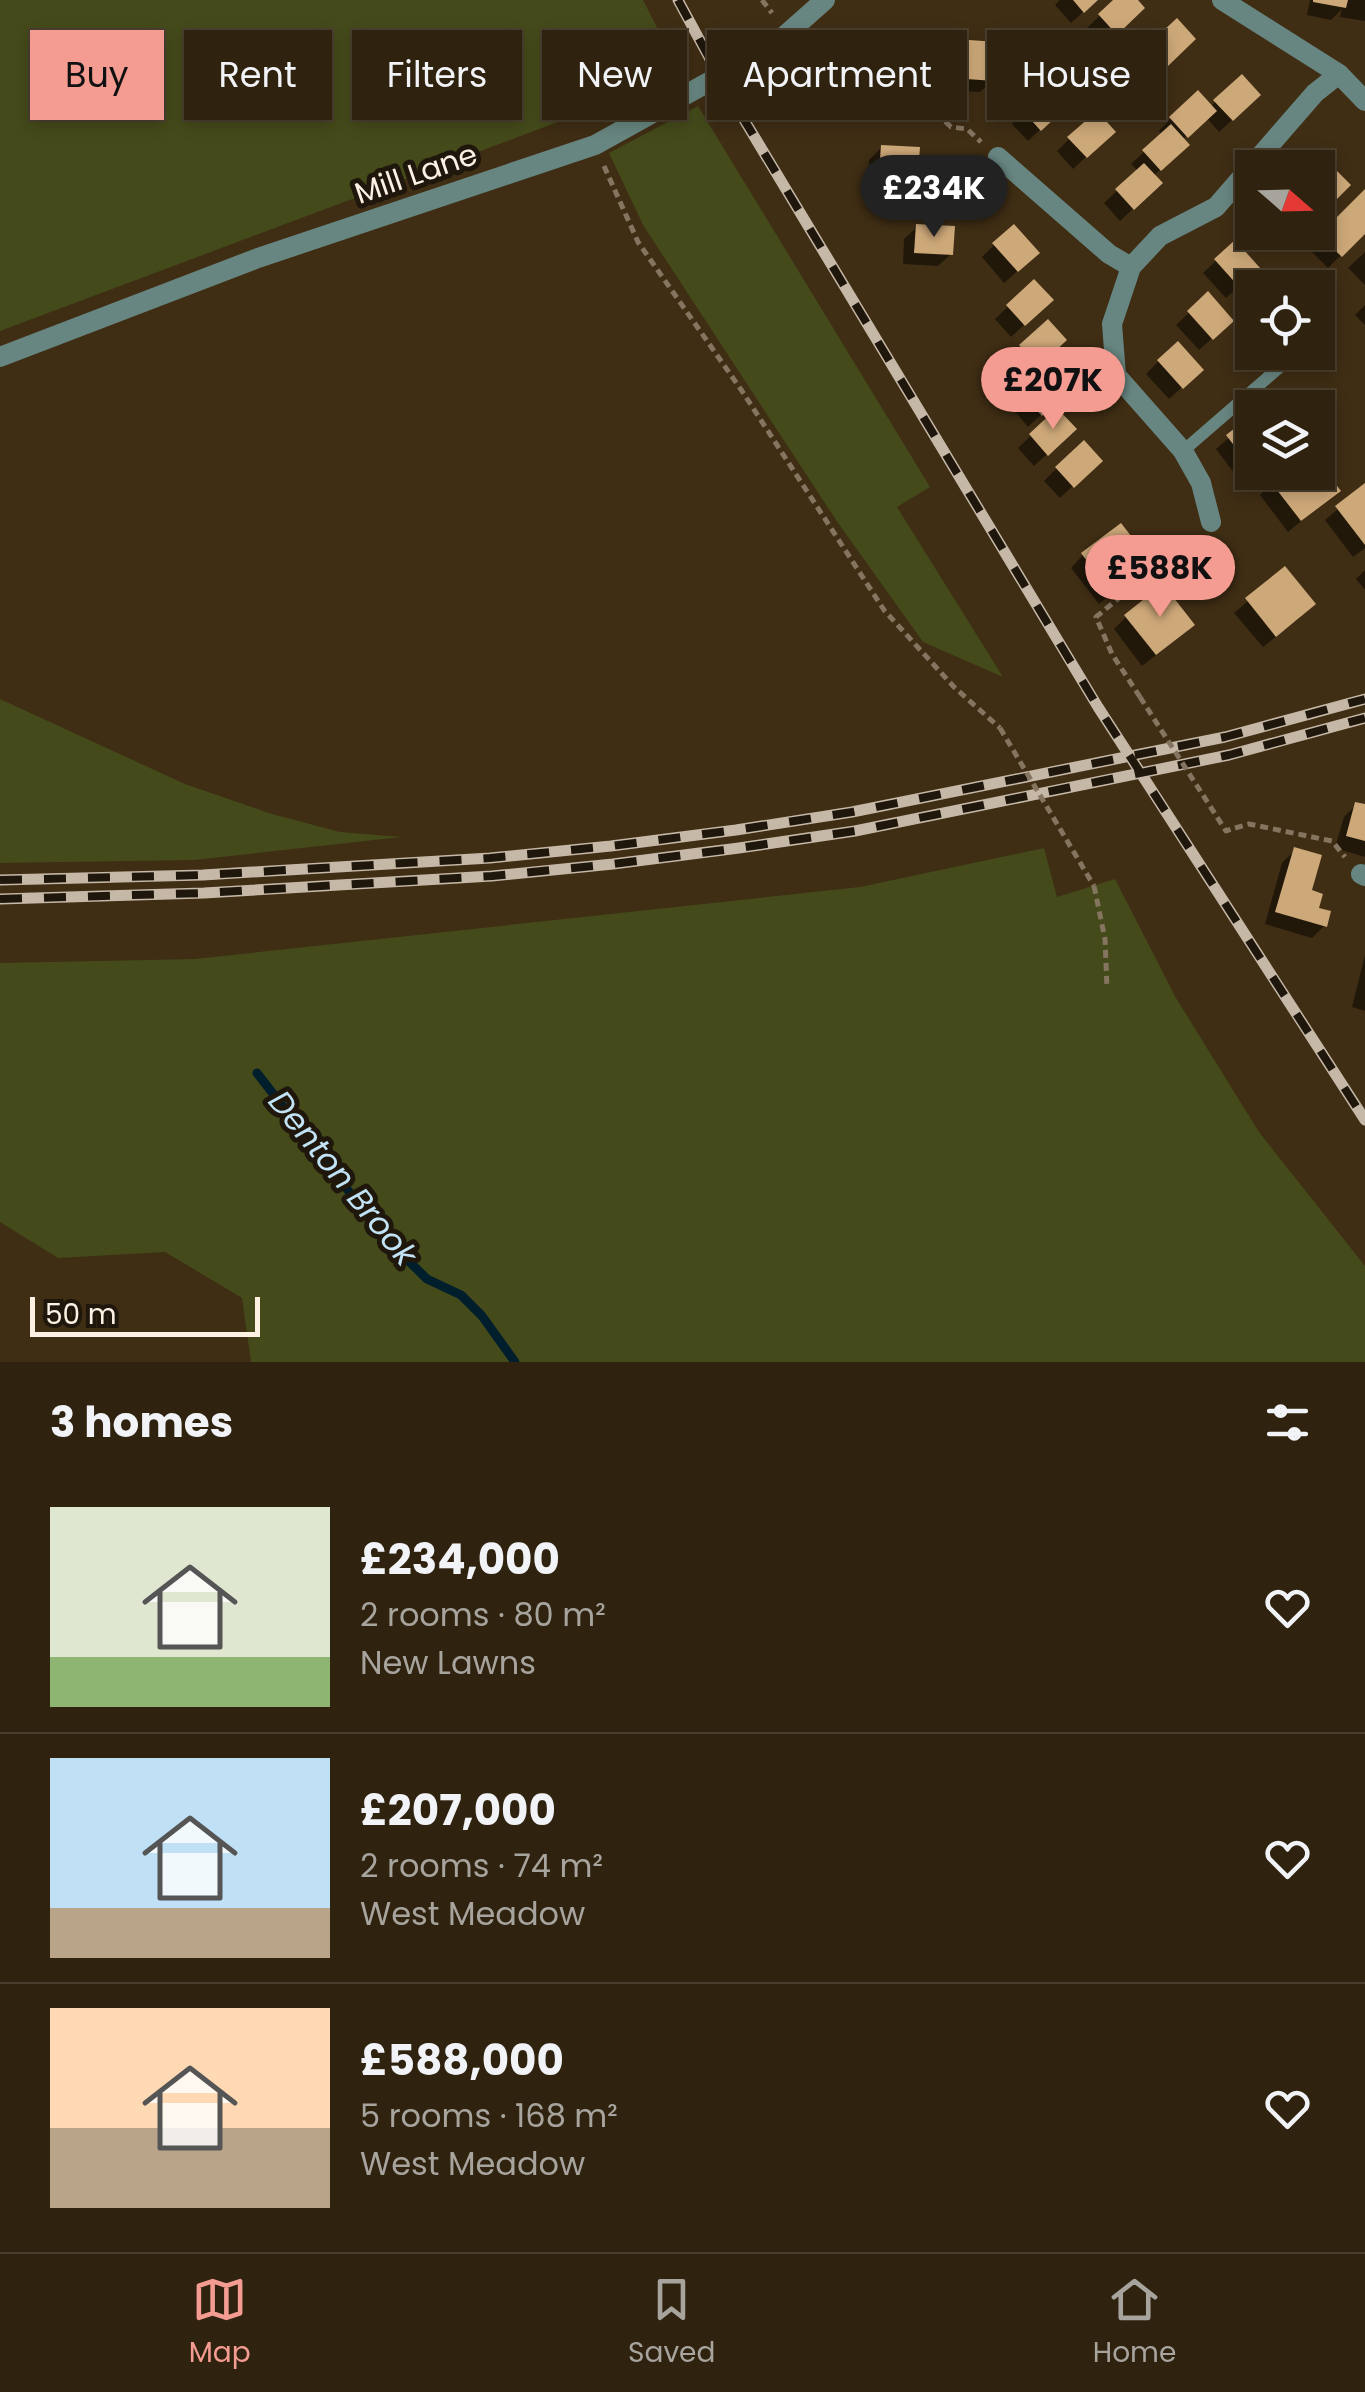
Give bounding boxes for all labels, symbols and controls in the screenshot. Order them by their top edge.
chip: Buy [30,30,164,120]
chip: Rent [184,30,332,120]
chip: Filters [352,30,522,120]
chip: New [542,30,687,120]
chip: Apartment [707,30,967,120]
chip: House [987,30,1166,120]
street label: Mill Lane [349,133,483,215]
north arrow [1235,150,1335,250]
map controls [1235,150,1335,490]
pin: £234K [864,155,1004,240]
text: £234K [883,165,985,210]
button: locate [1235,270,1335,370]
pin: £207K [983,347,1123,432]
text: £207K [1003,357,1103,402]
button: layers [1235,390,1335,490]
pin: £588K [1090,535,1230,620]
text: £588K [1107,545,1213,590]
water label: Denton Brook [259,1080,429,1276]
scale bar [30,1292,260,1336]
text: 50 m [45,1295,116,1334]
text: 3 homes [50,1393,233,1452]
icon: filters [1260,1395,1315,1450]
text: £234,000 [360,1530,560,1589]
icon: home [130,1547,250,1667]
icon: heart [1260,1580,1315,1635]
text: 2 rooms · 80 m² [360,1592,606,1637]
text: New Lawns [360,1640,536,1685]
text: £207,000 [360,1781,556,1840]
icon: home [130,1798,250,1918]
icon: heart [1260,1831,1315,1886]
text: 2 rooms · 74 m² [360,1843,603,1888]
text: West Meadow [360,1891,585,1936]
text: £588,000 [360,2031,564,2090]
icon: home [130,2048,250,2168]
icon: heart [1260,2081,1315,2136]
text: 5 rooms · 168 m² [360,2093,618,2138]
text: West Meadow [360,2141,585,2186]
tab: Map [189,2272,251,2374]
tab: Saved [628,2272,715,2374]
tab: Home [1093,2272,1176,2374]

